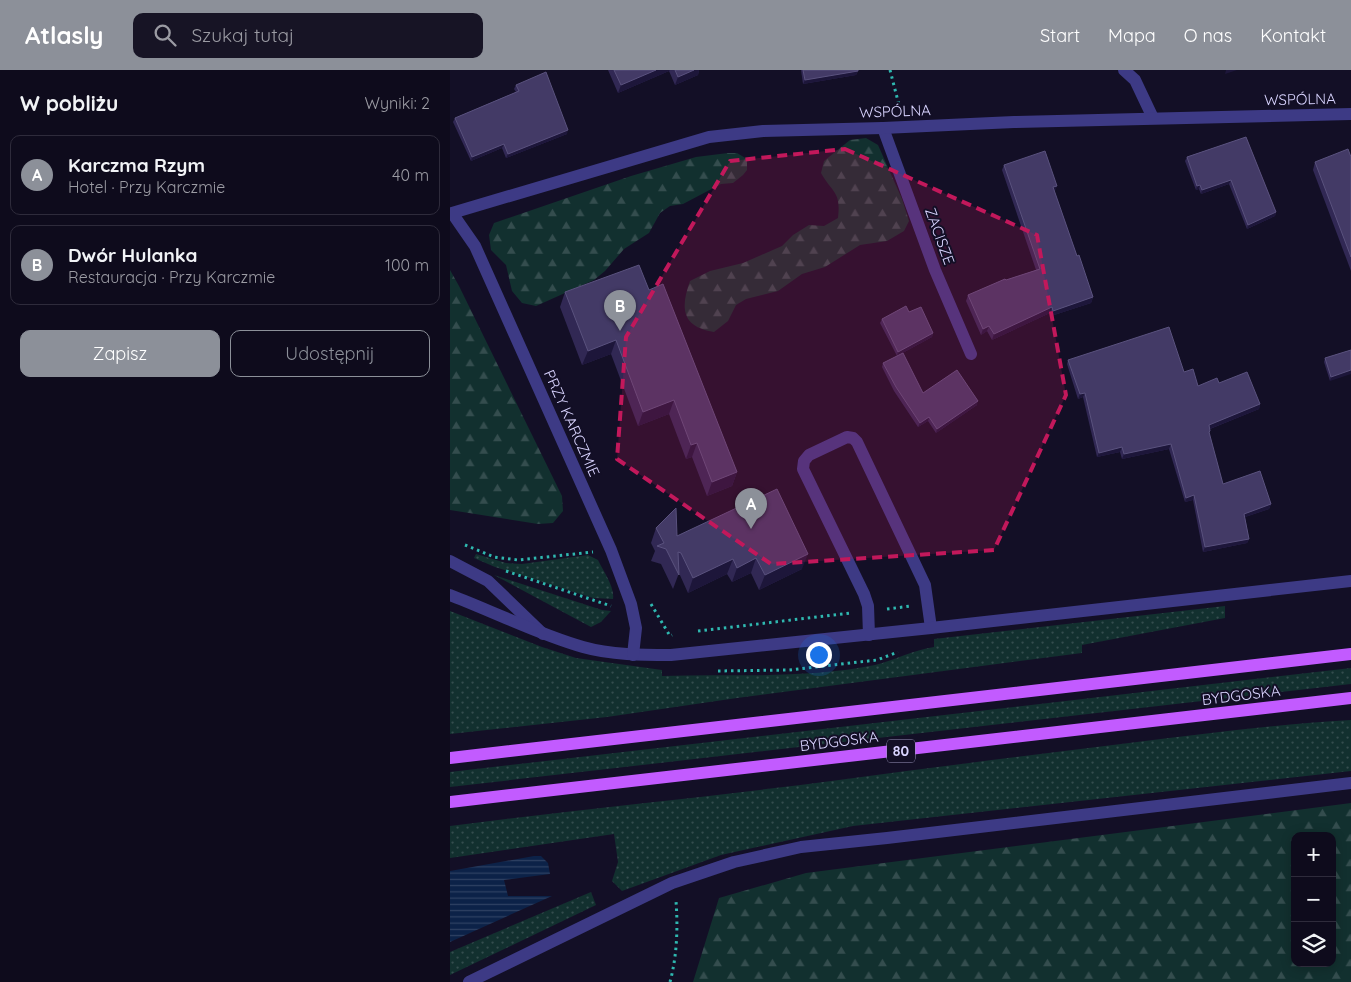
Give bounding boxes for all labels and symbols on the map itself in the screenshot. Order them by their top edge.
street label: WSPÓLNA [1264,89,1336,109]
street label: WSPÓLNA [859,100,932,122]
street label: ZACISZE [921,205,959,267]
pin: B [604,290,636,331]
street label: PRZY KARCZMIE [540,367,604,479]
pin: A [735,488,767,529]
your location [806,642,832,668]
street label: BYDGOSKA [1201,681,1282,709]
street label: BYDGOSKA [799,727,880,755]
road number: 80 [887,739,915,762]

